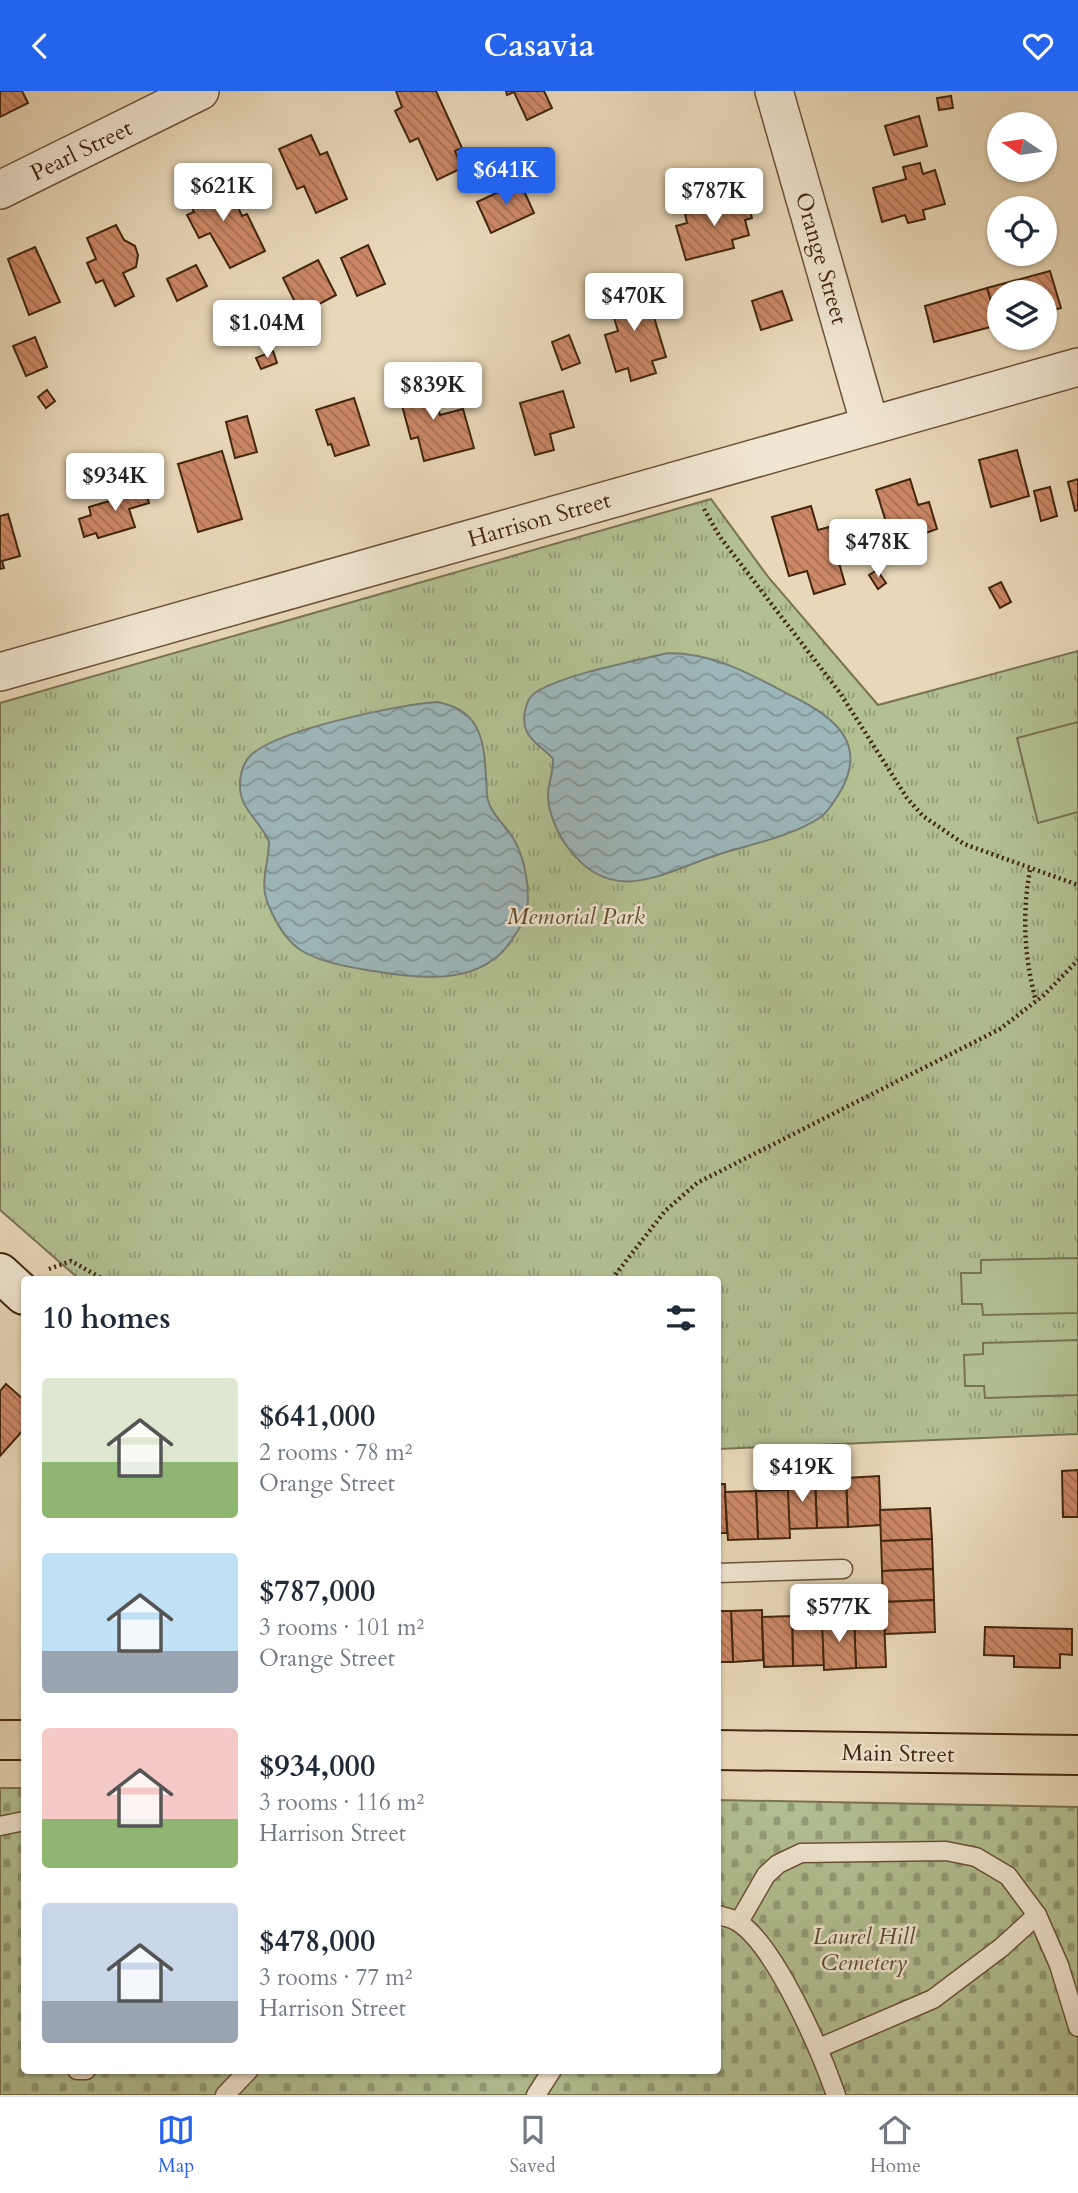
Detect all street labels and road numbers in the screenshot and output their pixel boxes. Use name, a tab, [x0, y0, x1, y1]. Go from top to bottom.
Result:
street label: Pearl Street	[25, 112, 137, 188]
street label: Orange Street	[788, 188, 855, 328]
street label: Harrison Street	[464, 484, 614, 555]
street label: Main Street	[841, 1737, 955, 1770]

